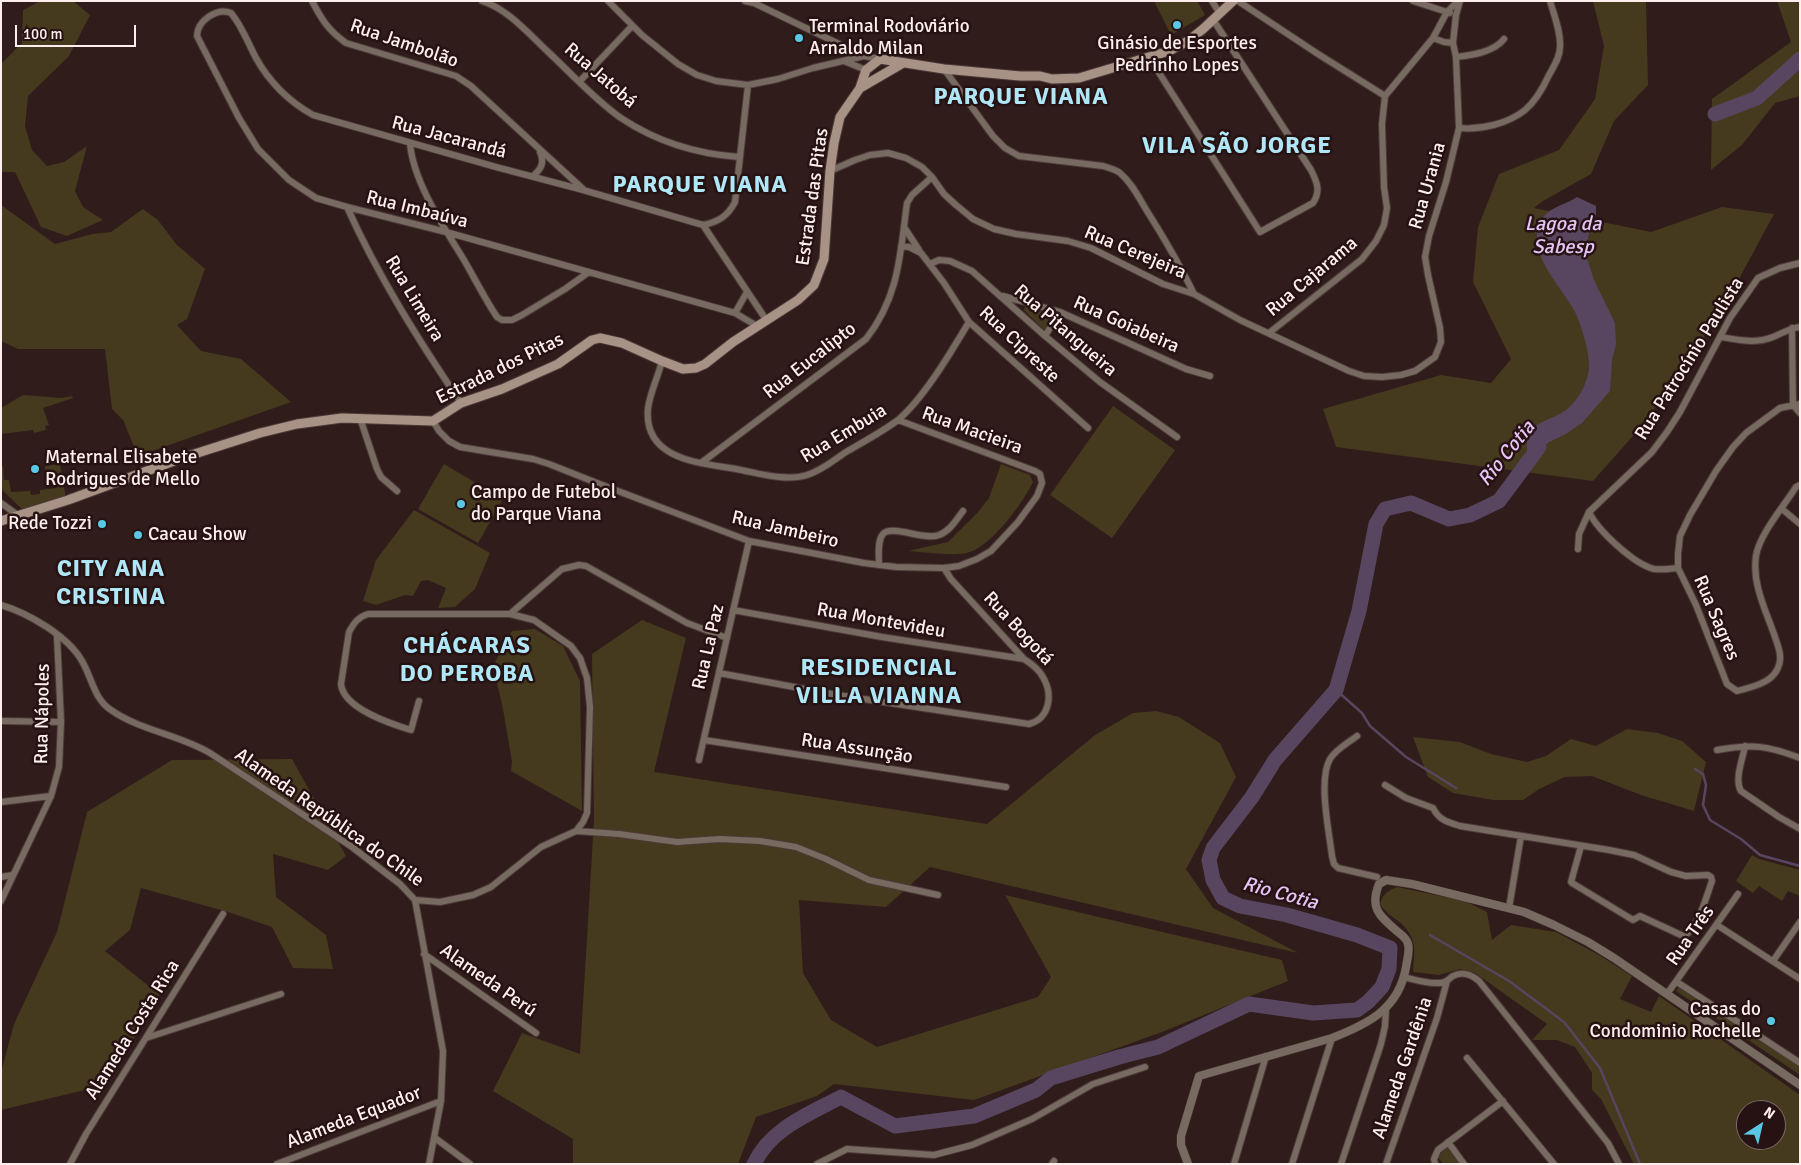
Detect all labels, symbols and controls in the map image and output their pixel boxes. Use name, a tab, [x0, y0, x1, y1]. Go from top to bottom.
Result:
scale bar	[18, 15, 139, 47]
street label: Rua Jambolão	[347, 15, 461, 73]
place label: Terminal Rodoviário Arnaldo Milan	[809, 16, 970, 60]
marker: Ginásio de Esportes Pedrinho Lopes	[1171, 19, 1183, 31]
text: 100 m	[23, 25, 63, 43]
marker: Terminal Rodoviário Arnaldo Milan	[793, 32, 805, 44]
place label: Ginásio de Esportes Pedrinho Lopes	[1097, 33, 1257, 77]
street label: Rua Jatobá	[559, 38, 641, 114]
district label: PARQUE VIANA	[932, 84, 1110, 112]
street label: Rua Jacarandá	[389, 112, 509, 164]
street label: Estrada das Pitas	[792, 127, 834, 267]
district label: VILA SÃO JORGE	[1140, 133, 1334, 161]
street label: Rua Urania	[1405, 140, 1451, 232]
district label: PARQUE VIANA	[611, 172, 789, 200]
street label: Rua Imbaúva	[364, 186, 470, 234]
water label: Lagoa da Sabesp	[1525, 213, 1601, 260]
street label: Rua Cerejeira	[1081, 221, 1189, 285]
street label: Rua Cajarama	[1262, 232, 1362, 322]
street label: Rua Limeira	[379, 252, 449, 346]
street label: Rua Patrocínio Paulista	[1631, 273, 1749, 445]
street label: Rua Pitangueira	[1009, 280, 1121, 382]
street label: Rua Goiabeira	[1070, 292, 1182, 358]
street label: Rua Cipreste	[974, 302, 1064, 388]
street label: Rua Eucalipto	[759, 318, 861, 404]
street label: Estrada dos Pitas	[433, 328, 567, 410]
street label: Rua Embuia	[797, 399, 891, 469]
street label: Rua Macieira	[919, 402, 1025, 460]
water label: Rio Cotia	[1473, 416, 1541, 492]
place label: Maternal Elisabete Rodrigues de Mello	[45, 447, 200, 491]
marker: Maternal Elisabete Rodrigues de Mello	[29, 463, 41, 475]
place label: Campo de Futebol do Parque Viana	[471, 482, 616, 526]
marker: Campo de Futebol do Parque Viana	[455, 498, 467, 510]
street label: Rua Jambeiro	[729, 507, 841, 553]
place label: Rede Tozzi	[8, 513, 92, 535]
marker: Rede Tozzi	[96, 518, 108, 530]
place label: Cacau Show	[148, 524, 246, 546]
marker: Cacau Show	[132, 529, 144, 541]
district label: CITY ANA CRISTINA	[55, 556, 167, 612]
street label: Rua Sagres	[1688, 572, 1744, 664]
street label: Rua Bogotá	[978, 587, 1058, 671]
street label: Rua Montevideu	[815, 598, 947, 644]
street label: Rua La Paz	[688, 602, 730, 692]
district label: CHÁCARAS DO PEROBA	[399, 633, 535, 689]
district label: RESIDENCIAL VILLA VIANNA	[795, 655, 963, 711]
street label: Rua Nápoles	[31, 663, 55, 765]
street label: Rua Assunção	[800, 729, 914, 769]
street label: Alameda República do Chile	[230, 744, 428, 892]
water label: Rio Cotia	[1240, 872, 1320, 916]
street label: Rua Três	[1662, 902, 1720, 970]
street label: Alameda Perú	[435, 939, 541, 1023]
street label: Alameda Costa Rica	[81, 956, 185, 1104]
street label: Alameda Gardênia	[1368, 994, 1438, 1142]
place label: Casas do Condominio Rochelle	[1589, 999, 1761, 1043]
marker: Casas do Condominio Rochelle	[1765, 1015, 1777, 1027]
street label: Alameda Equador	[283, 1082, 425, 1154]
north arrow	[1736, 1100, 1786, 1150]
text: N	[1760, 1103, 1778, 1123]

